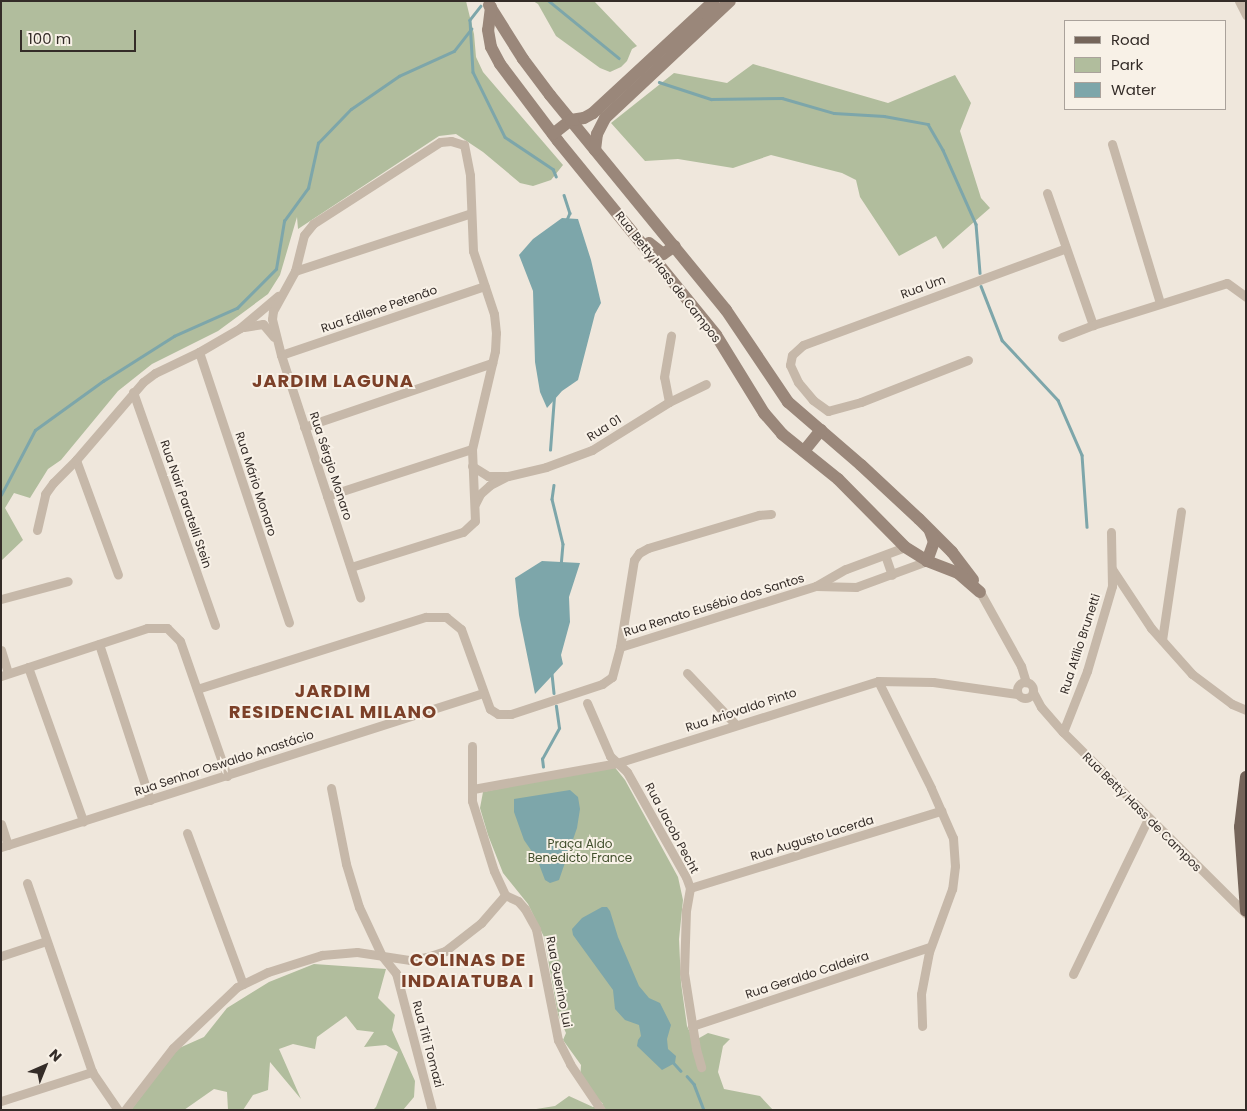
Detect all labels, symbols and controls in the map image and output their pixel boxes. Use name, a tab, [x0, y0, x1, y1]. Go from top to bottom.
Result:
scale bar	[22, 20, 139, 52]
legend	[1064, 20, 1227, 110]
text: 100 m	[28, 28, 71, 49]
text: Road	[1111, 29, 1150, 50]
text: Park	[1111, 54, 1143, 75]
text: Water	[1111, 79, 1156, 100]
street label: Rua Betty Hass de Campos	[612, 209, 724, 345]
street label: Rua Um	[899, 272, 947, 302]
street label: Rua Edilene Petenão	[319, 282, 439, 336]
district label: JARDIM LAGUNA	[250, 370, 416, 392]
street label: Rua Sérgio Monaro	[307, 410, 355, 522]
street label: Rua 01	[584, 412, 624, 444]
street label: Rua Mário Monaro	[232, 430, 280, 538]
street label: Rua Nair Paratelli Stein	[157, 438, 215, 570]
street label: Rua Renato Eusébio dos Santos	[622, 571, 806, 639]
street label: Rua Atílio Brunetti	[1057, 592, 1103, 696]
district label: JARDIM RESIDENCIAL MILANO	[227, 681, 439, 724]
street label: Rua Ariovaldo Pinto	[684, 685, 798, 735]
street label: Rua Senhor Oswaldo Anastácio	[133, 727, 315, 799]
street label: Rua Betty Hass de Campos	[1079, 749, 1205, 875]
street label: Rua Jacob Pecht	[642, 780, 702, 876]
street label: Rua Augusto Lacerda	[749, 812, 875, 864]
park label: Praça Aldo Benedicto France	[528, 837, 632, 865]
street label: Rua Guerino Lui	[543, 935, 575, 1029]
street label: Rua Geraldo Caldeira	[743, 948, 871, 1002]
district label: COLINAS DE INDAIATUBA I	[400, 950, 536, 992]
street label: Rua Titi Tomazi	[409, 999, 447, 1089]
north arrow	[20, 1041, 70, 1091]
text: N	[45, 1044, 66, 1066]

